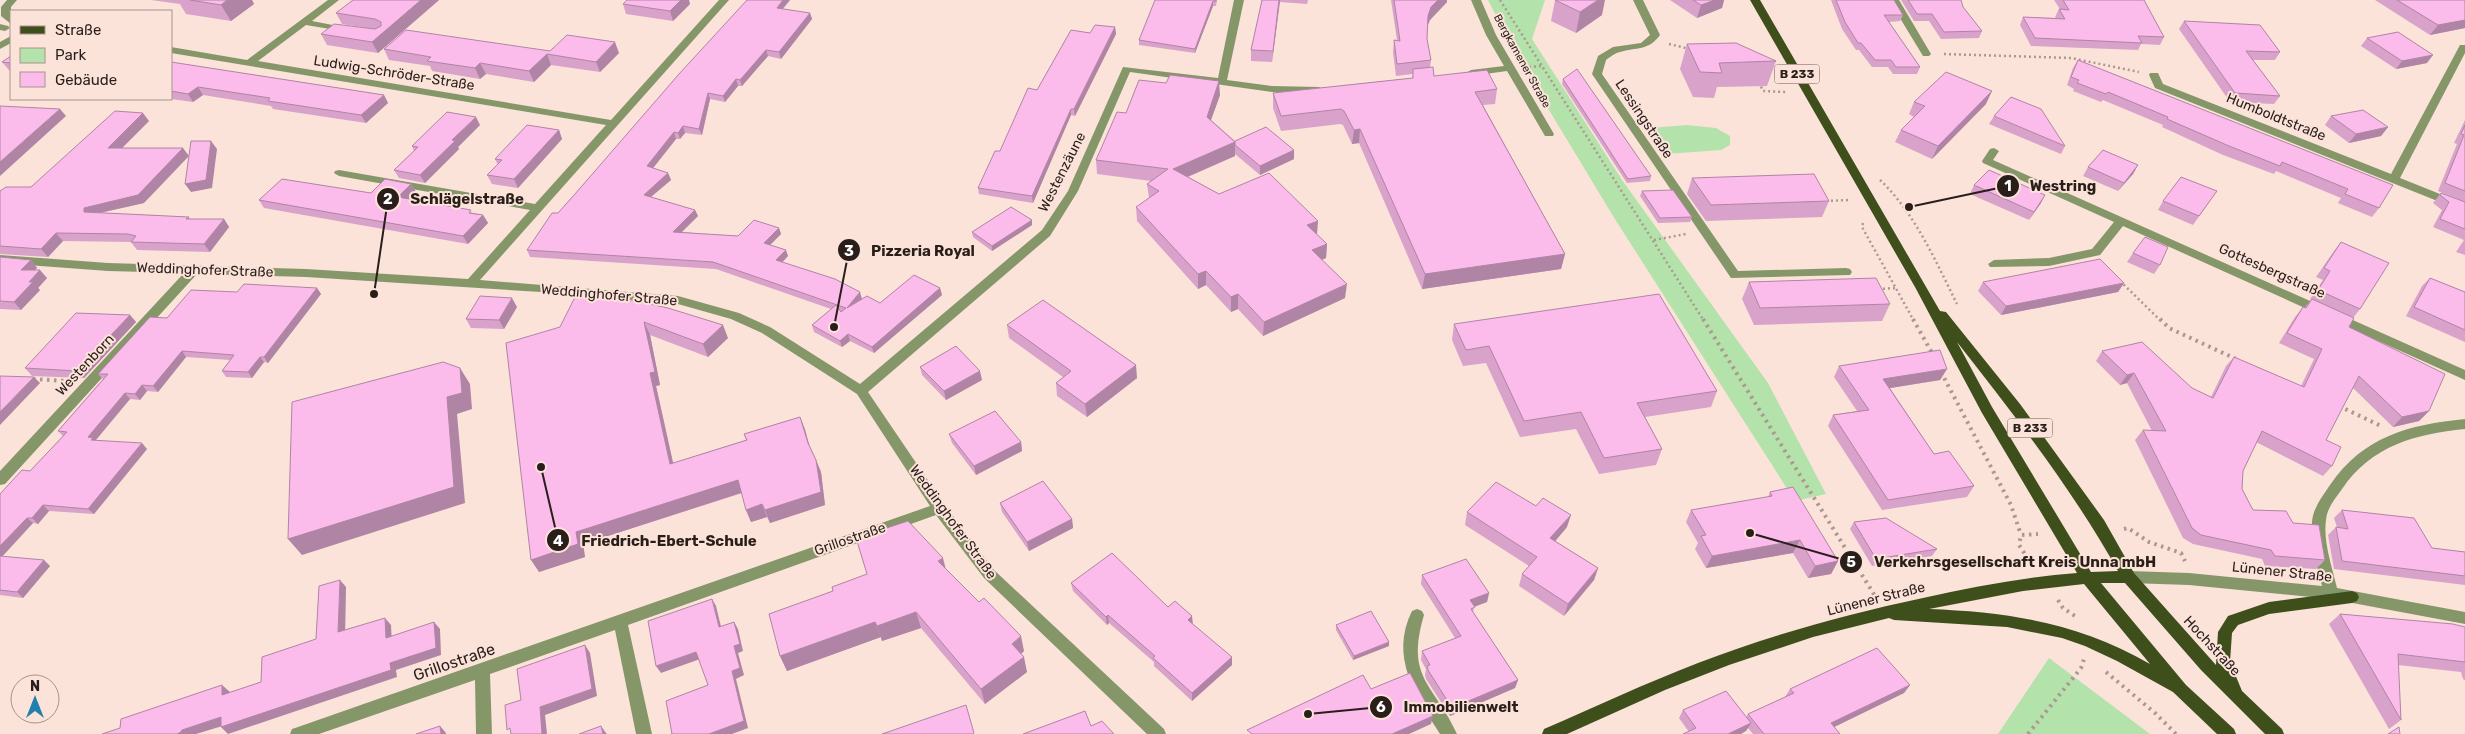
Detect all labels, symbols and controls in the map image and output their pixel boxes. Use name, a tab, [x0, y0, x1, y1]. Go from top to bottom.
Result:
legend	[10, 10, 172, 100]
street label: Bergkamener Straße	[1491, 12, 1553, 110]
text: Straße	[55, 21, 101, 39]
text: Park	[55, 46, 86, 64]
street label: Ludwig-Schröder-Straße	[312, 52, 476, 94]
road number: B 233	[1774, 64, 1820, 84]
text: Gebäude	[55, 71, 117, 89]
street label: Lessingstraße	[1611, 76, 1677, 162]
street label: Humboldtstraße	[2224, 89, 2328, 145]
street label: Westenzäune	[1035, 129, 1089, 215]
callout: Westring	[1995, 171, 2107, 201]
text: 1	[2004, 177, 2012, 195]
text: Westring	[2030, 177, 2096, 195]
callout: Schlägelstraße	[375, 184, 534, 214]
text: 2	[383, 190, 393, 208]
text: Schlägelstraße	[410, 190, 524, 208]
callout: Pizzeria Royal	[836, 235, 985, 265]
street label: Gottesbergstraße	[2216, 240, 2328, 302]
text: 3	[844, 242, 854, 260]
text: Pizzeria Royal	[871, 242, 975, 260]
street label: Weddinghofer Straße	[136, 259, 274, 281]
street label: Weddinghofer Straße	[540, 281, 678, 309]
street label: Westenborn	[52, 331, 118, 399]
road number: B 233	[2008, 418, 2052, 438]
street label: Weddinghofer Straße	[906, 462, 1000, 582]
street label: Grillostraße	[812, 519, 888, 559]
callout: Friedrich-Ebert-Schule	[546, 525, 766, 555]
text: 4	[553, 532, 563, 550]
text: Friedrich-Ebert-Schule	[581, 532, 757, 550]
callout: Verkehrsgesellschaft Kreis Unna mbH	[1838, 547, 2166, 577]
text: 5	[1846, 553, 1856, 571]
text: Verkehrsgesellschaft Kreis Unna mbH	[1874, 553, 2156, 571]
street label: Lünener Straße	[2231, 558, 2333, 586]
street label: Lünener Straße	[1825, 579, 1927, 619]
street label: Hochstraße	[2180, 612, 2244, 680]
street label: Grillostraße	[411, 639, 497, 685]
north arrow	[10, 674, 60, 724]
text: N	[30, 678, 40, 695]
callout: Immobilienwelt	[1369, 692, 1529, 722]
text: 6	[1376, 698, 1386, 716]
text: Immobilienwelt	[1404, 698, 1518, 716]

